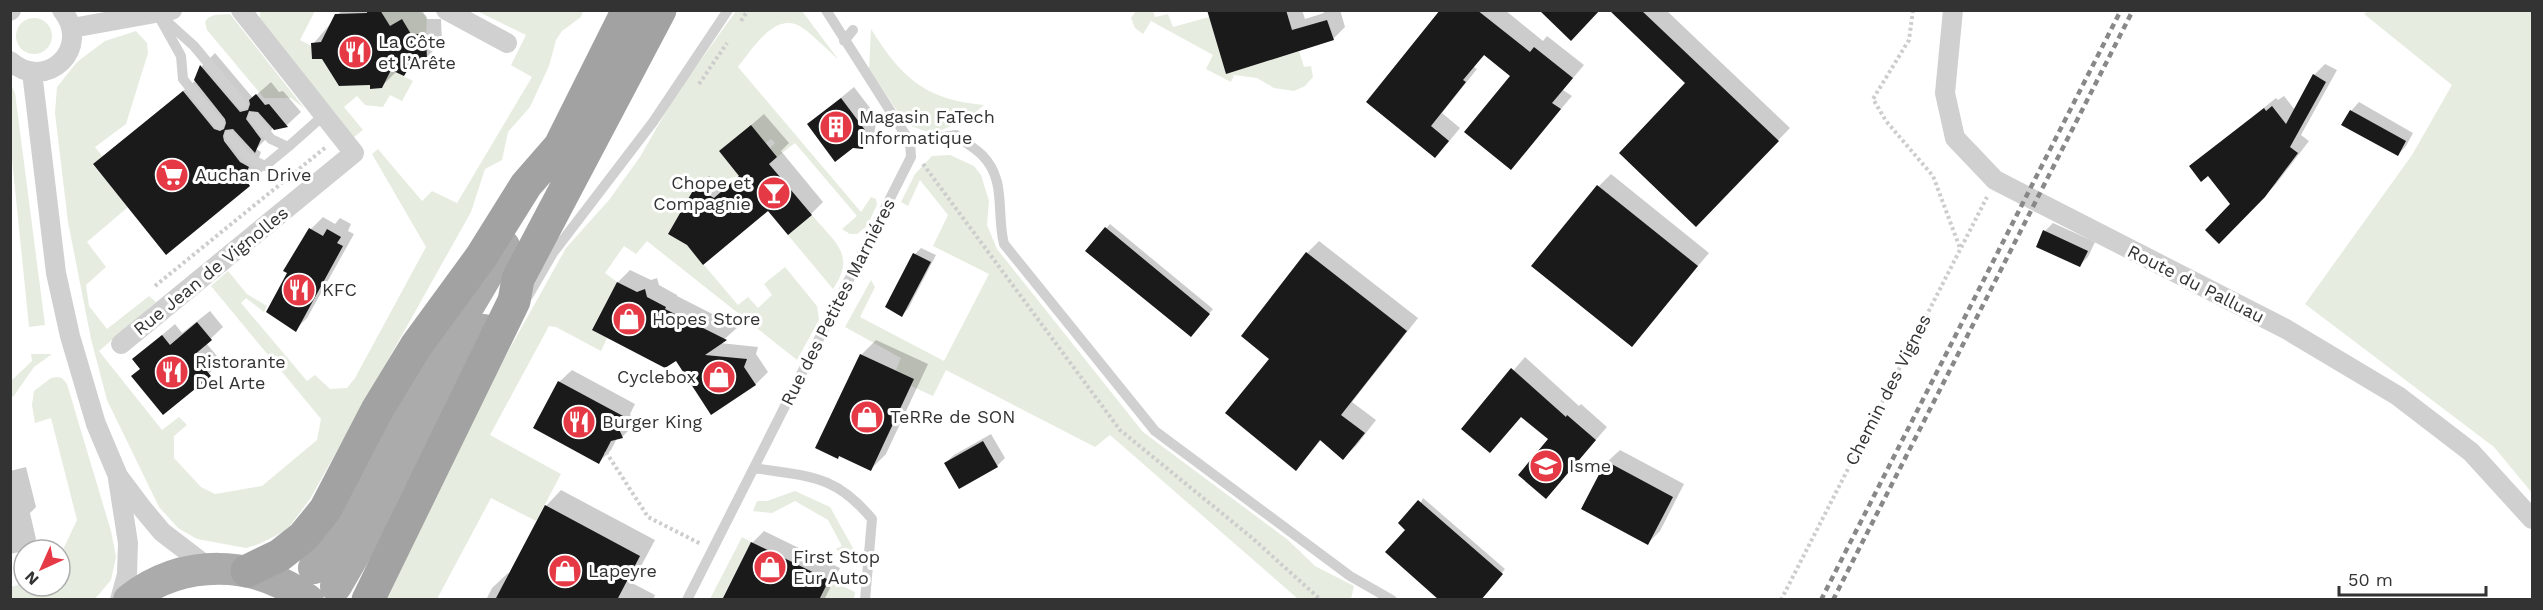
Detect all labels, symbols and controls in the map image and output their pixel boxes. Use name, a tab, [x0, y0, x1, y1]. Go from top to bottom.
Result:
place label: La Côte et l’Arête	[378, 31, 456, 73]
restaurant icon: La Côte et l’Arête	[337, 34, 373, 70]
place label: Magasin FaTech Informatique	[859, 106, 995, 148]
building icon: Magasin FaTech Informatique	[818, 109, 854, 145]
supermarket icon: Auchan Drive	[154, 157, 190, 193]
place label: Auchan Drive	[195, 164, 311, 185]
place label: Chope et Compagnie	[653, 172, 751, 214]
bar icon: Chope et Compagnie	[756, 175, 792, 211]
street label: Rue des Petites Marniéres	[776, 195, 899, 409]
street label: Rue Jean de Vignolles	[129, 202, 292, 339]
street label: Route du Palluau	[2124, 240, 2268, 327]
restaurant icon: KFC	[281, 272, 317, 308]
place label: KFC	[322, 279, 357, 300]
shop icon: Hopes Store	[611, 301, 647, 337]
place label: Hopes Store	[652, 308, 761, 329]
street label: Chemin des Vignes	[1840, 311, 1935, 469]
place label: Ristorante Del Arte	[195, 351, 286, 393]
restaurant icon: Ristorante Del Arte	[154, 354, 190, 390]
shop icon: Cyclebox	[701, 359, 737, 395]
place label: Cyclebox	[617, 366, 696, 387]
shop icon: TeRRe de SON	[849, 399, 885, 435]
restaurant icon: Burger King	[561, 404, 597, 440]
place label: TeRRe de SON	[890, 406, 1015, 427]
place label: Burger King	[602, 411, 703, 432]
school or university icon: Isme	[1528, 448, 1564, 484]
place label: Isme	[1569, 455, 1611, 476]
north arrow	[12, 538, 72, 598]
place label: First Stop Eur Auto	[793, 546, 880, 588]
shop icon: First Stop Eur Auto	[752, 549, 788, 585]
shop icon: Lapeyre	[547, 553, 583, 589]
scale bar	[2339, 559, 2486, 597]
place label: Lapeyre	[588, 560, 657, 581]
text: N	[21, 567, 43, 589]
text: 50 m	[2348, 569, 2393, 590]

